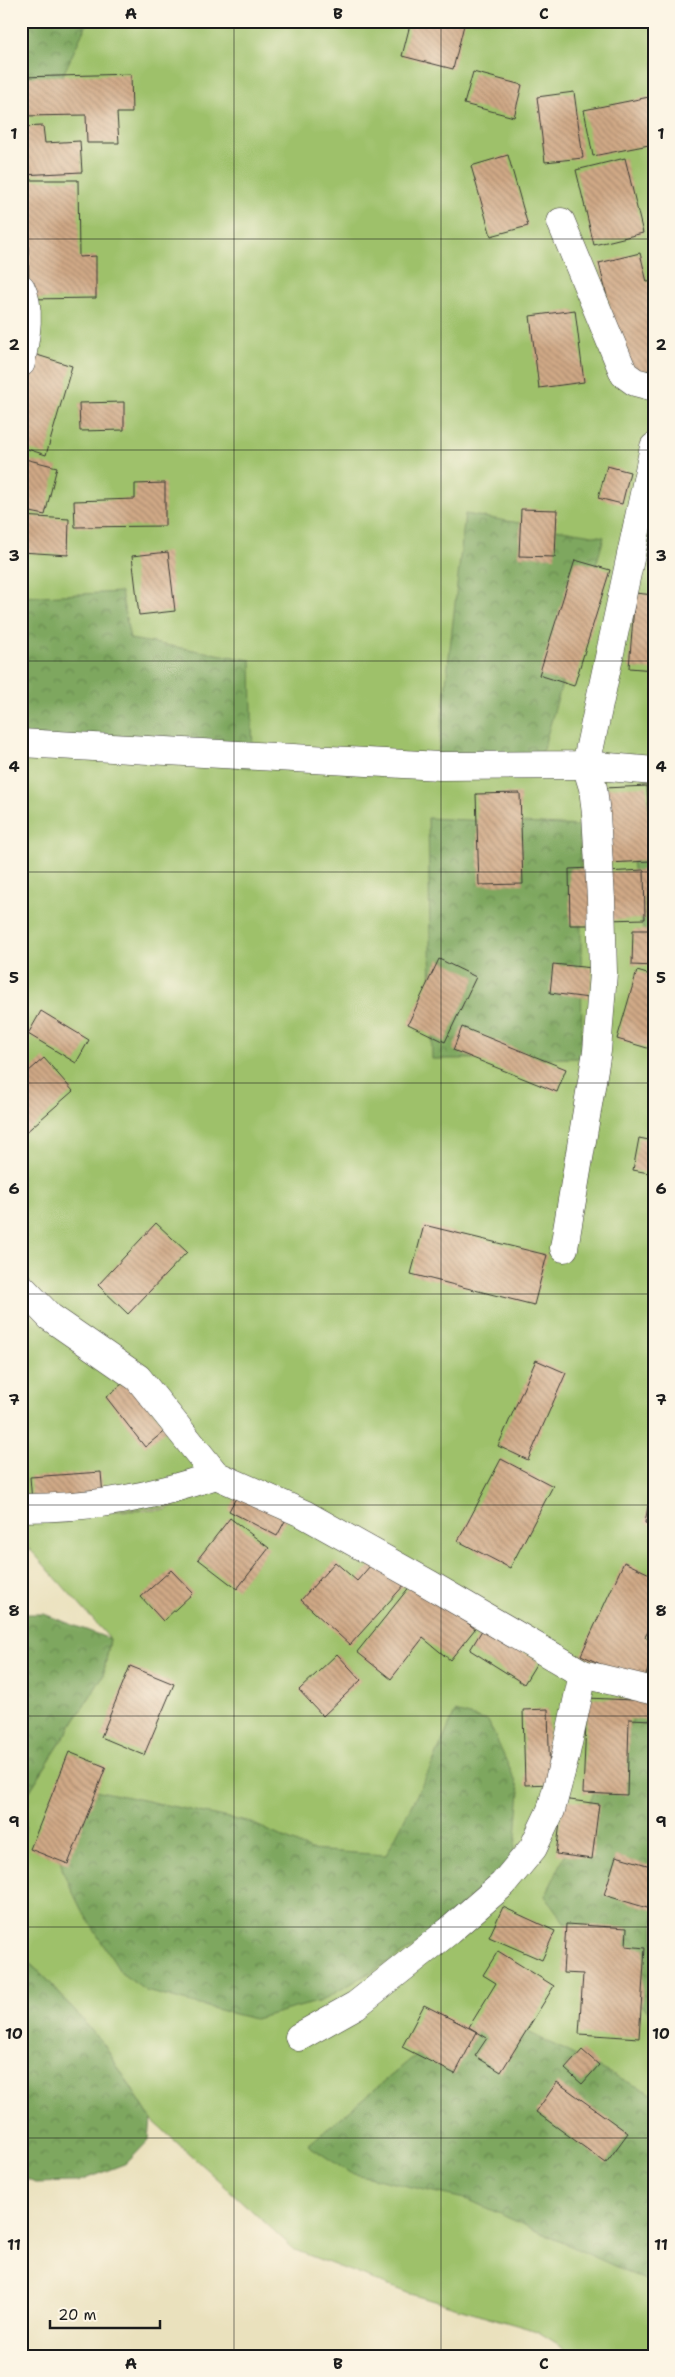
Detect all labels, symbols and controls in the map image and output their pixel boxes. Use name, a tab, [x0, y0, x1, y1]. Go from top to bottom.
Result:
text: A	[125, 3, 137, 24]
text: B	[333, 3, 343, 24]
text: C	[539, 3, 549, 24]
text: 1	[10, 123, 18, 144]
text: 1	[657, 123, 665, 144]
text: 2	[8, 334, 20, 355]
text: 2	[655, 334, 667, 355]
text: 3	[8, 545, 20, 566]
text: 3	[655, 545, 667, 566]
text: 4	[8, 756, 20, 777]
text: 4	[655, 756, 667, 777]
text: 5	[9, 967, 19, 988]
text: 5	[656, 967, 666, 988]
text: 6	[8, 1178, 20, 1199]
text: 6	[655, 1178, 667, 1199]
text: 7	[8, 1389, 20, 1410]
text: 7	[655, 1389, 667, 1410]
text: 8	[8, 1600, 20, 1621]
text: 8	[655, 1600, 667, 1621]
text: 9	[8, 1811, 20, 1832]
text: 9	[655, 1811, 667, 1832]
text: 10	[5, 2023, 23, 2044]
text: 10	[652, 2023, 670, 2044]
text: 11	[7, 2234, 21, 2255]
text: 11	[654, 2234, 668, 2255]
scale bar	[50, 2297, 160, 2329]
text: 20 m	[58, 2305, 97, 2325]
text: A	[125, 2353, 137, 2374]
text: B	[333, 2353, 343, 2374]
text: C	[539, 2353, 549, 2374]

